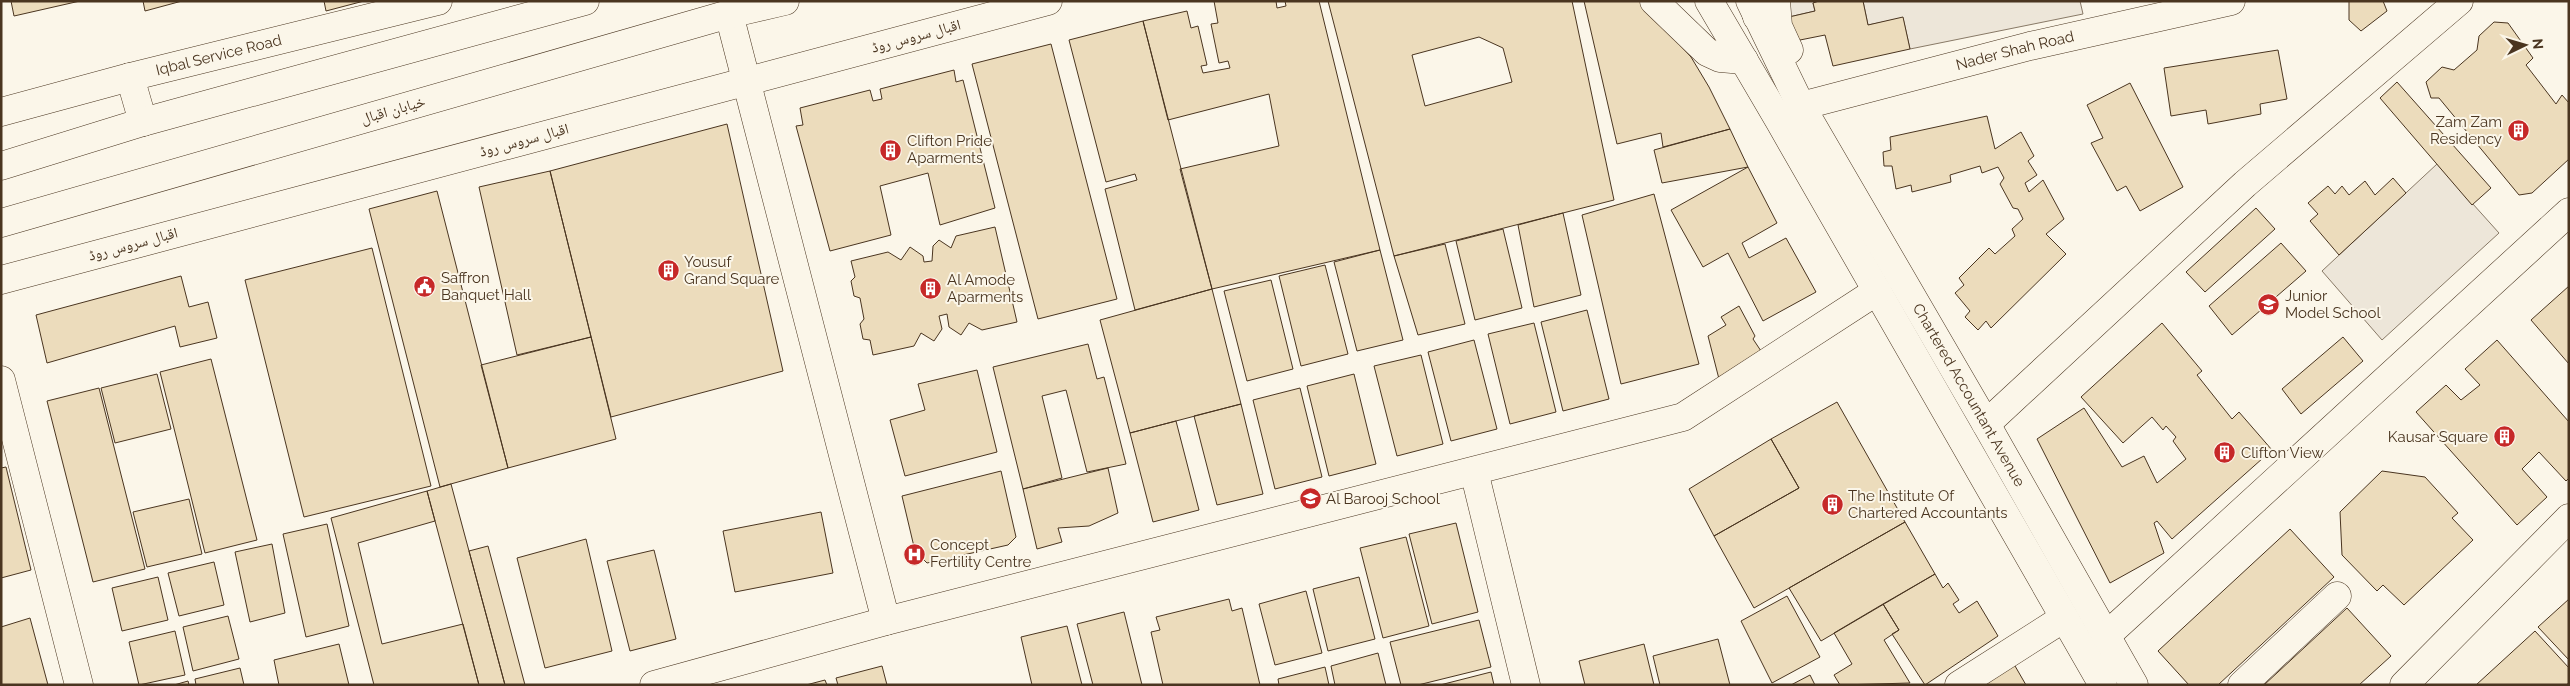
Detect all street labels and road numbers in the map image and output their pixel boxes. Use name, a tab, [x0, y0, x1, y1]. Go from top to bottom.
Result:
street label: اقبال سروس روڈ	[869, 15, 963, 58]
street label: Nader Shah Road	[1954, 27, 2076, 74]
street label: Iqbal Service Road	[154, 31, 284, 79]
street label: خیابان اقبال	[359, 92, 428, 129]
street label: اقبال سروس روڈ	[477, 119, 571, 162]
street label: اقبال سروس روڈ	[86, 223, 180, 266]
street label: Chartered Accountant Avenue	[1909, 300, 2029, 490]

